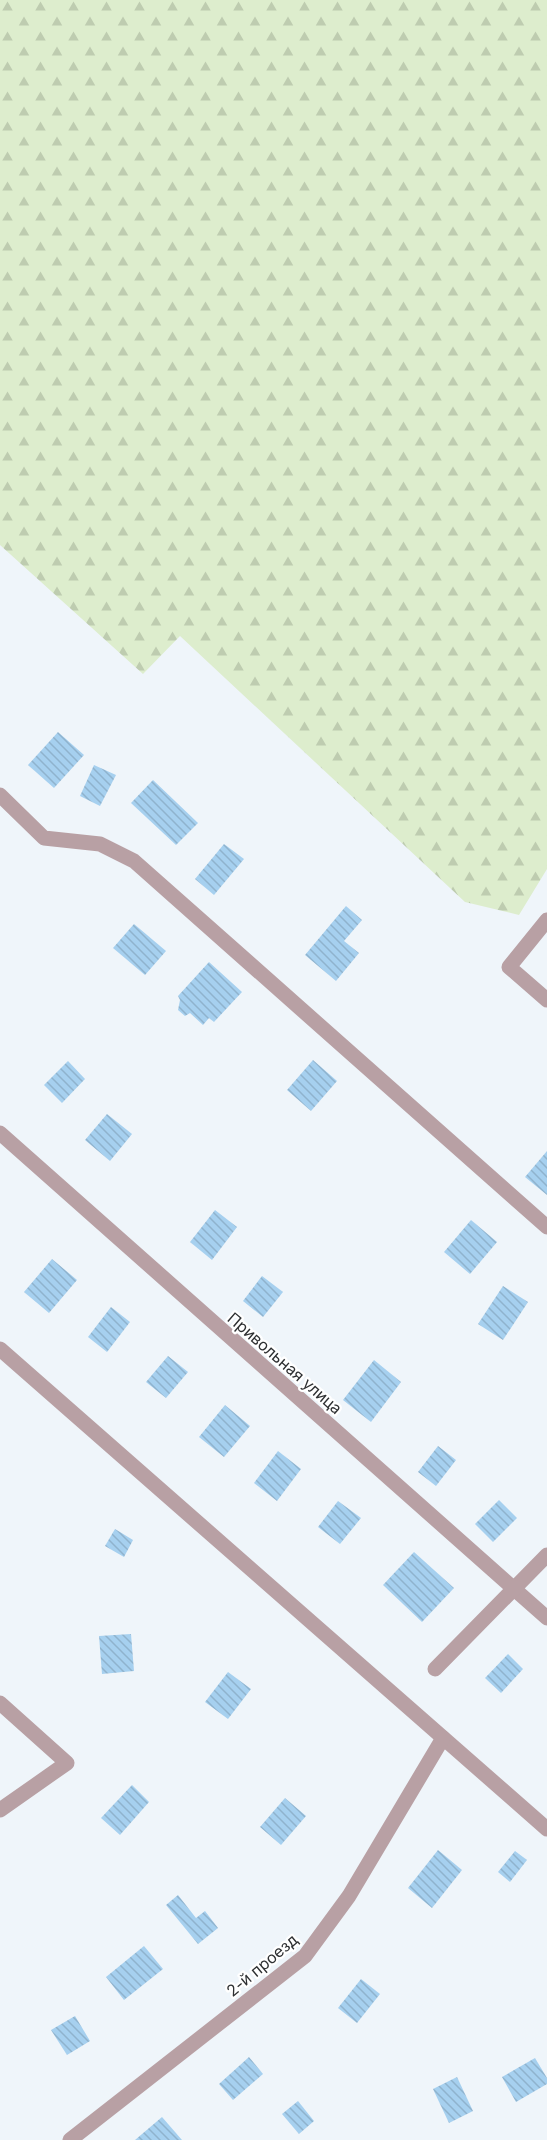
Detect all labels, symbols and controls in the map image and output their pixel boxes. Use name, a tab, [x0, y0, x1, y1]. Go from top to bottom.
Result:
street label: Привольная улица	[224, 1308, 346, 1418]
street label: 2-й проезд	[222, 1929, 302, 2001]

